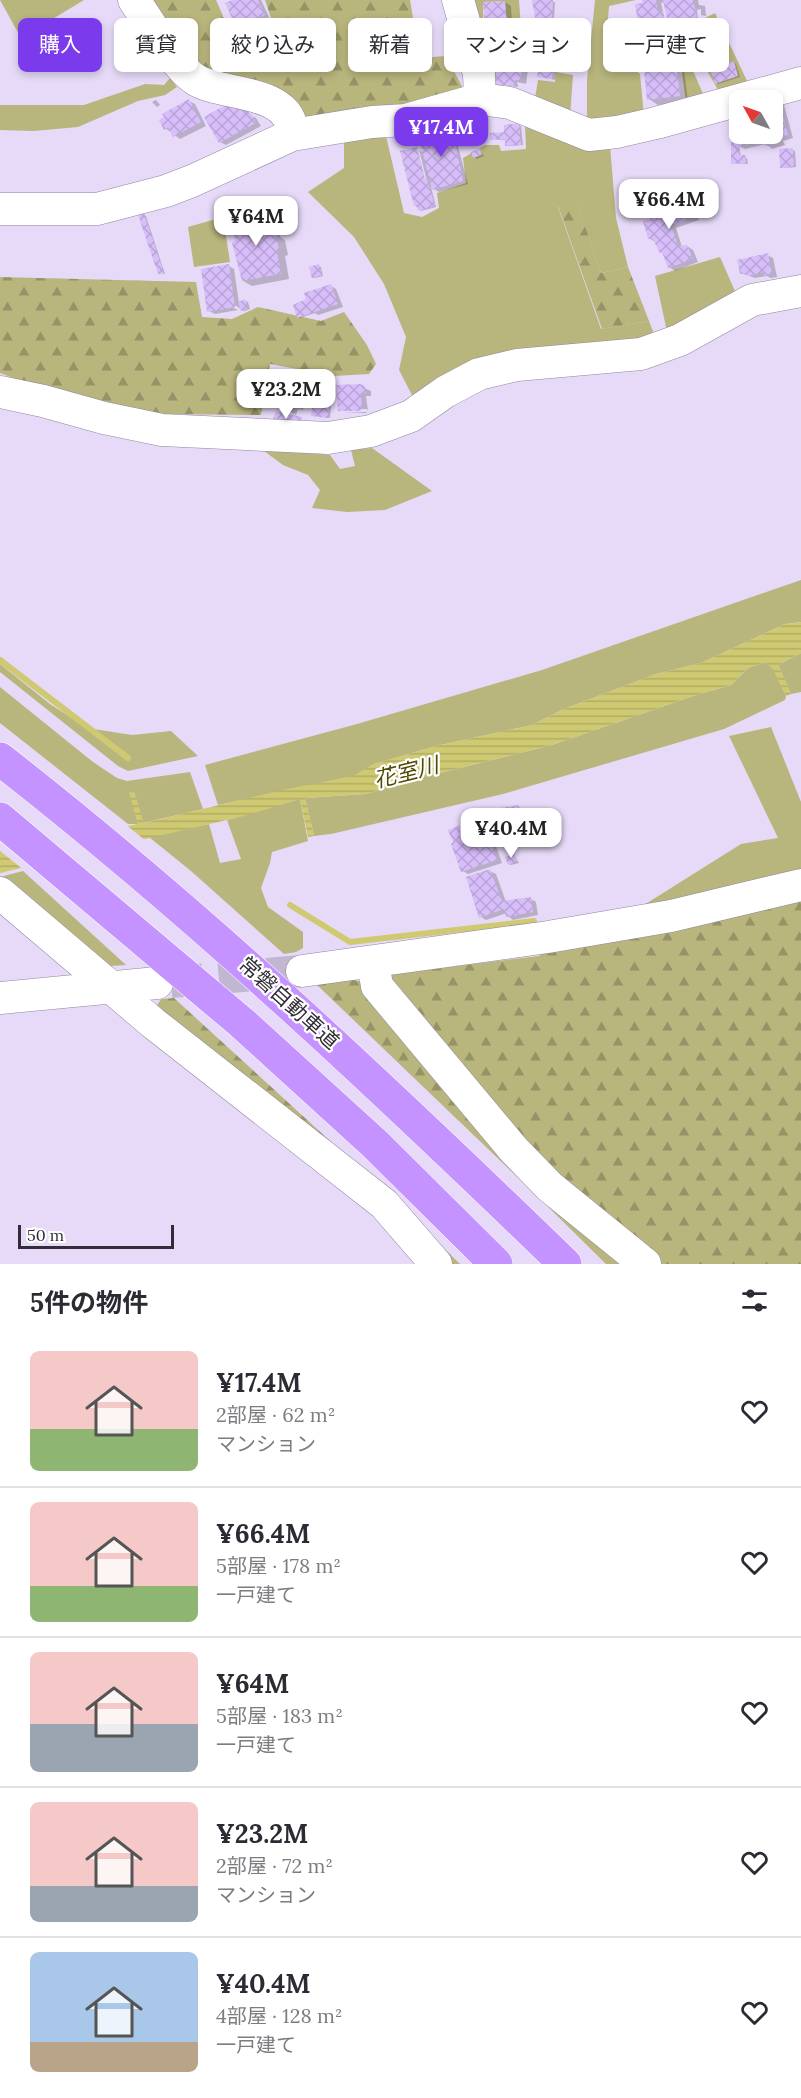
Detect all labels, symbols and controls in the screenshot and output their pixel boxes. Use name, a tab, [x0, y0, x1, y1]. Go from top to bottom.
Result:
chip: 購入	[18, 18, 102, 72]
chip: 賃貸	[114, 18, 198, 72]
chip: 絞り込み	[210, 18, 336, 72]
chip: 新着	[348, 18, 432, 72]
chip: マンション	[444, 18, 591, 72]
chip: 一戸建て	[603, 18, 729, 72]
north arrow	[729, 90, 783, 144]
map controls	[729, 90, 783, 144]
pin: ¥17.4M	[392, 107, 490, 158]
text: ¥17.4M	[408, 114, 474, 139]
pin: ¥66.4M	[620, 179, 718, 230]
text: ¥66.4M	[633, 186, 705, 211]
pin: ¥64M	[220, 196, 292, 247]
text: ¥64M	[228, 203, 284, 228]
pin: ¥23.2M	[237, 369, 335, 420]
text: ¥23.2M	[250, 376, 322, 401]
water label: 花室川	[371, 750, 443, 794]
pin: ¥40.4M	[462, 808, 560, 859]
text: ¥40.4M	[475, 815, 547, 840]
street label: 常磐自動車道	[233, 950, 345, 1055]
scale bar	[18, 1222, 174, 1250]
text: 50 m	[27, 1225, 64, 1245]
icon: filters	[738, 1284, 771, 1317]
text: 5件の物件	[30, 1286, 148, 1319]
text: ¥17.4M	[216, 1366, 301, 1399]
icon: home	[78, 1375, 150, 1447]
icon: heart	[738, 1395, 771, 1428]
text: 2部屋 · 62 m²	[216, 1402, 335, 1427]
text: マンション	[216, 1431, 316, 1456]
text: ¥66.4M	[216, 1517, 310, 1550]
icon: home	[78, 1526, 150, 1598]
icon: heart	[738, 1546, 771, 1579]
text: 5部屋 · 178 m²	[216, 1553, 341, 1578]
text: 一戸建て	[216, 1582, 296, 1607]
text: ¥64M	[216, 1667, 289, 1700]
icon: home	[78, 1676, 150, 1748]
icon: heart	[738, 1696, 771, 1729]
text: 5部屋 · 183 m²	[216, 1703, 343, 1728]
text: 一戸建て	[216, 1732, 296, 1757]
text: ¥23.2M	[216, 1817, 308, 1850]
icon: home	[78, 1826, 150, 1898]
icon: heart	[738, 1846, 771, 1879]
text: 2部屋 · 72 m²	[216, 1853, 333, 1878]
text: マンション	[216, 1882, 316, 1907]
text: ¥40.4M	[216, 1967, 311, 2000]
icon: home	[78, 1976, 150, 2048]
icon: heart	[738, 1996, 771, 2029]
text: 4部屋 · 128 m²	[216, 2003, 342, 2028]
text: 一戸建て	[216, 2032, 296, 2057]

